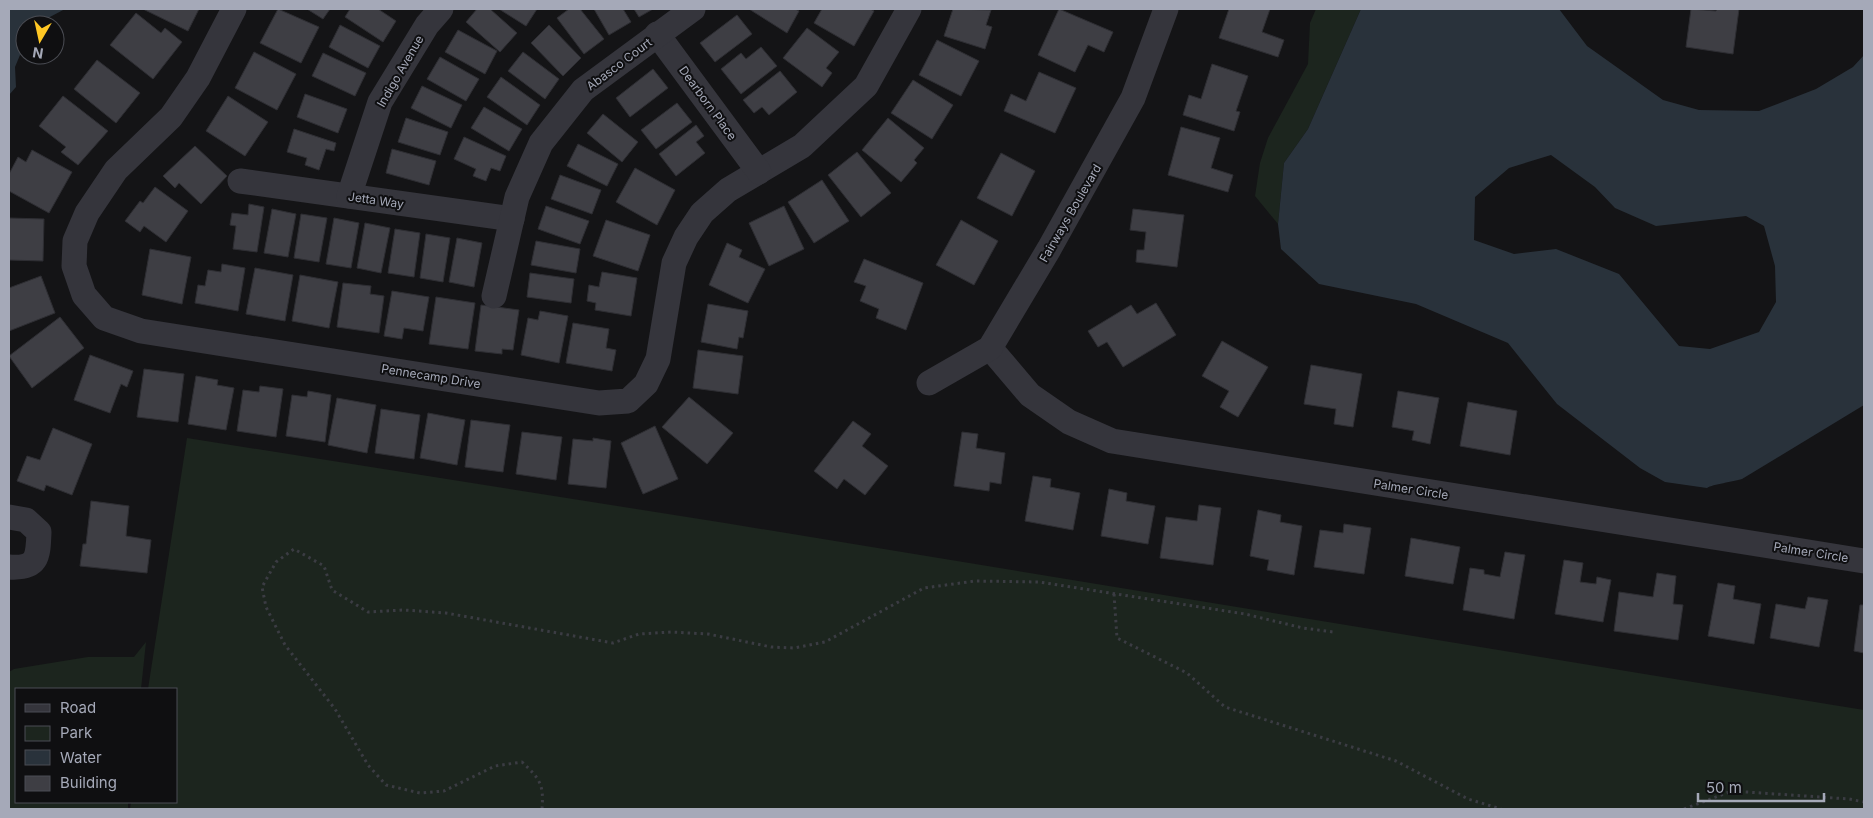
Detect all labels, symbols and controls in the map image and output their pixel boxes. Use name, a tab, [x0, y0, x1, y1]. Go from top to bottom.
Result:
north arrow	[15, 15, 65, 65]
street label: Indigo Avenue	[373, 32, 427, 110]
street label: Abasco Court	[583, 35, 655, 93]
text: N	[31, 44, 44, 63]
street label: Dearborn Place	[676, 63, 740, 143]
street label: Fairways Boulevard	[1036, 161, 1104, 265]
street label: Jetta Way	[347, 189, 405, 211]
street label: Pennecamp Drive	[380, 361, 482, 391]
street label: Palmer Circle	[1373, 476, 1449, 502]
street label: Palmer Circle	[1773, 539, 1849, 565]
legend	[15, 688, 178, 803]
text: Road	[60, 698, 96, 717]
text: Park	[60, 723, 93, 742]
text: Water	[60, 748, 102, 767]
scale bar	[1698, 770, 1824, 802]
text: Building	[60, 773, 117, 792]
text: 50 m	[1706, 778, 1742, 797]

